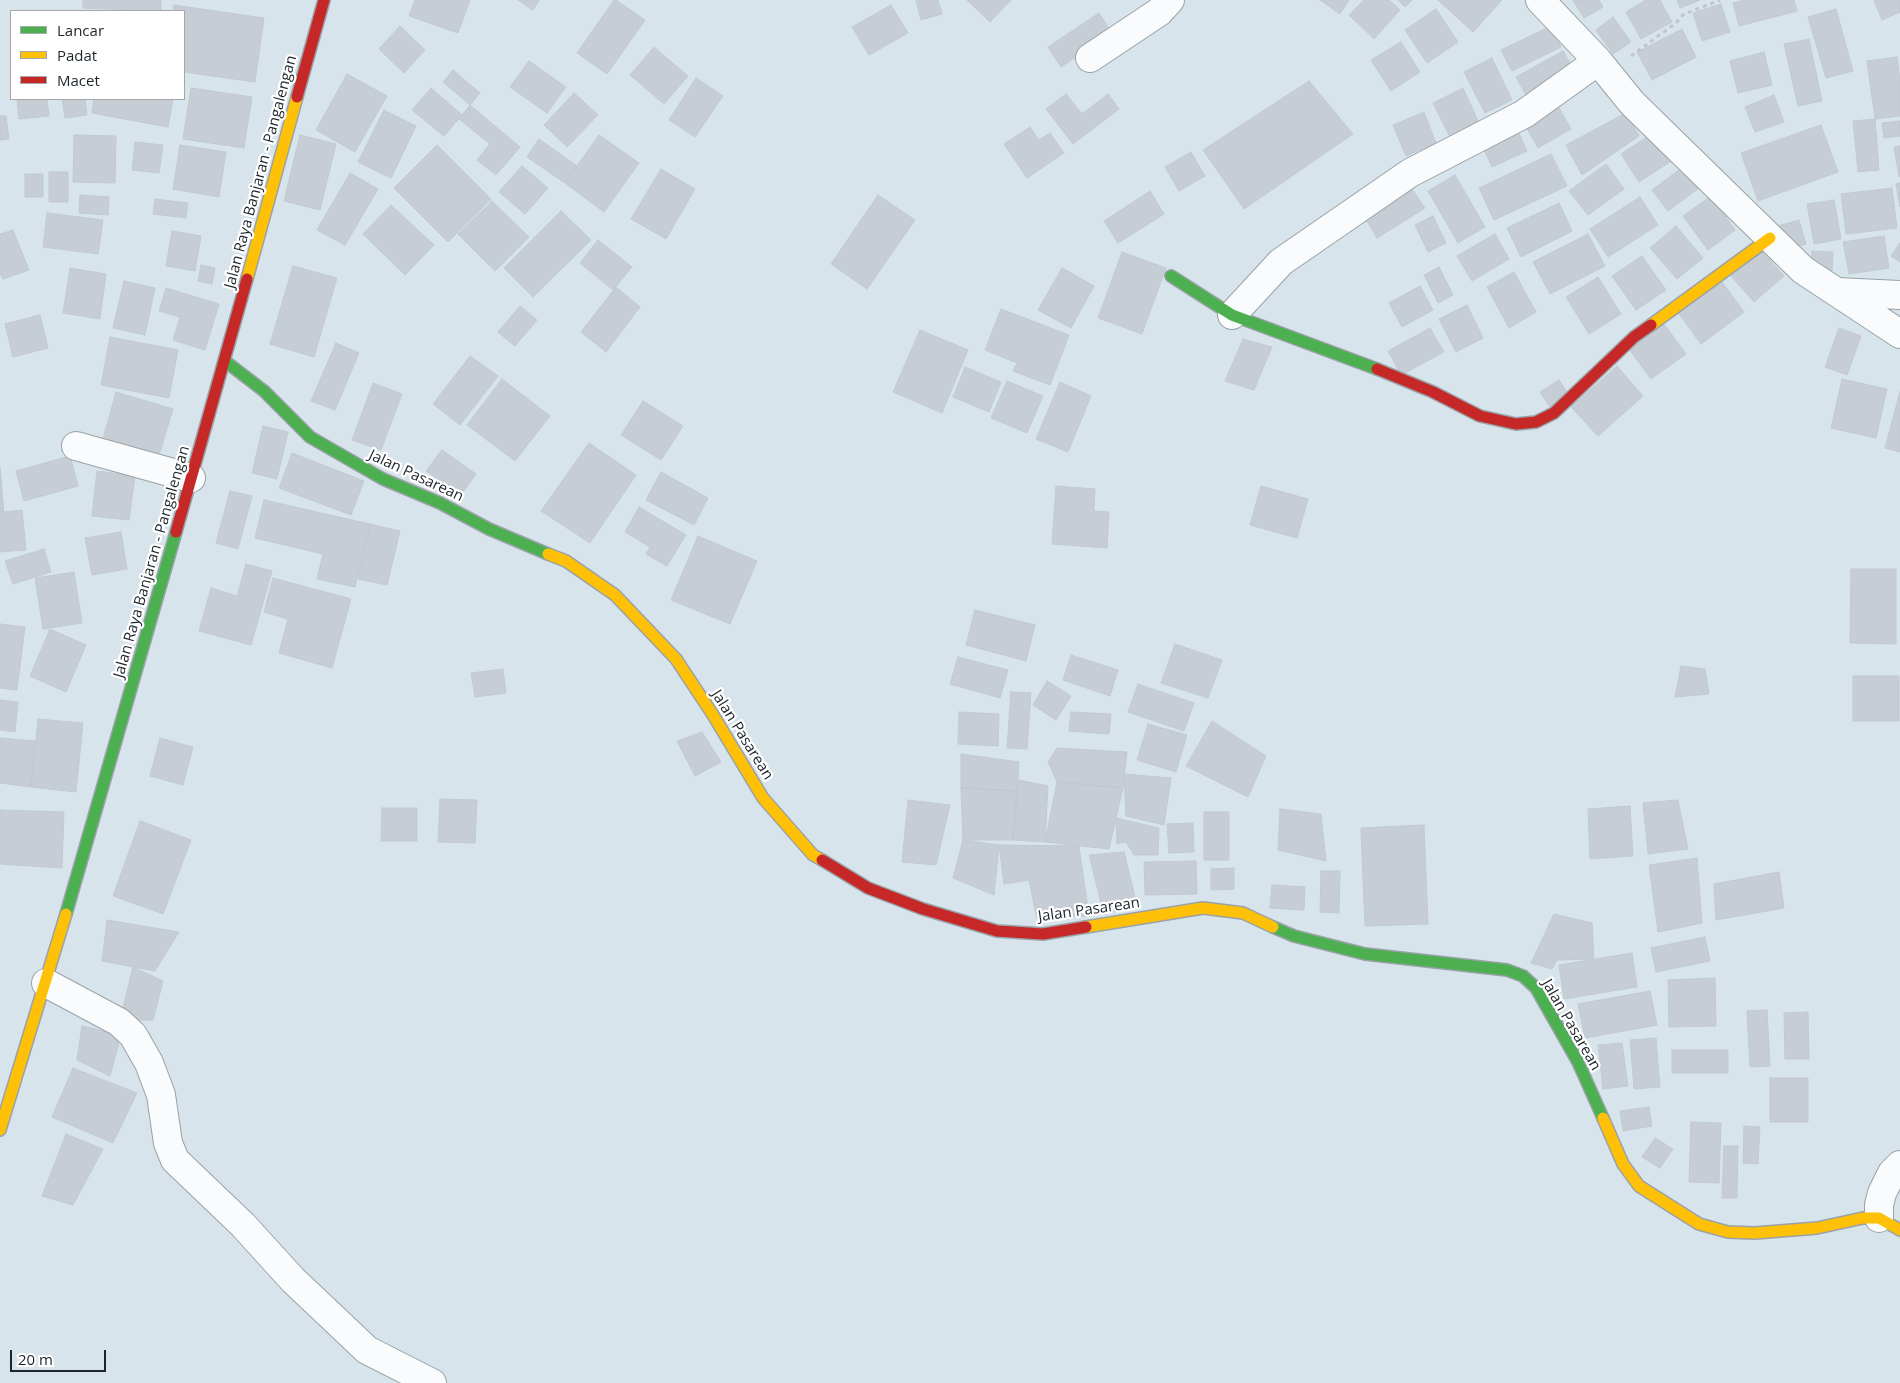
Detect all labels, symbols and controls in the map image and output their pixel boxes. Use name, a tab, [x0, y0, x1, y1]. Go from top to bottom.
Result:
legend	[10, 10, 185, 100]
text: Lancar	[57, 20, 104, 40]
text: Padat	[57, 45, 97, 65]
street label: Jalan Raya Banjaran - Pangalengan	[221, 53, 301, 291]
text: Macet	[57, 70, 100, 90]
street label: Jalan Raya Banjaran - Pangalengan	[110, 444, 194, 680]
street label: Jalan Pasarean	[366, 446, 466, 506]
street label: Jalan Pasarean	[707, 687, 777, 783]
street label: Jalan Pasarean	[1037, 894, 1141, 926]
street label: Jalan Pasarean	[1538, 976, 1604, 1074]
scale bar	[12, 1340, 109, 1372]
text: 20 m	[18, 1349, 53, 1369]

